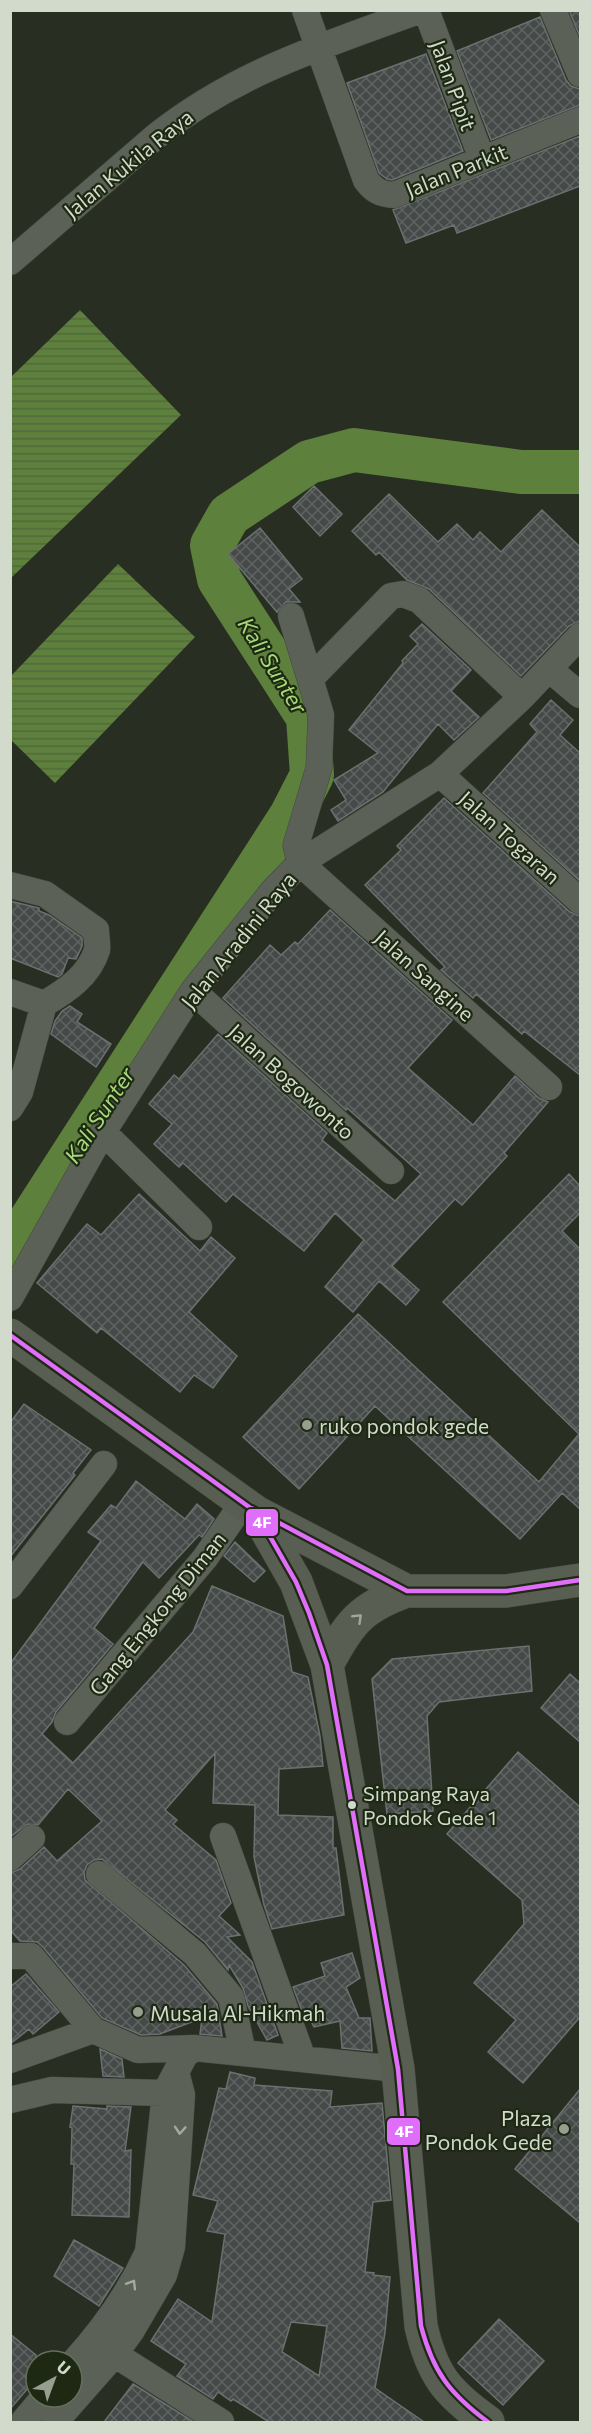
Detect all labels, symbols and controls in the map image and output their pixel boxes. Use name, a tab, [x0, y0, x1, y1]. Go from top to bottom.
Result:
street label: Jalan Pipit	[426, 36, 482, 134]
street label: Jalan Kukila Raya	[59, 103, 197, 223]
street label: Jalan Parkit	[402, 138, 510, 202]
water label: Kali Sunter	[233, 612, 314, 719]
street label: Jalan Togaran	[454, 785, 566, 889]
street label: Jalan Aradini Raya	[175, 867, 301, 1013]
street label: Jalan Sangine	[370, 924, 480, 1026]
street label: Jalan Bogowonto	[224, 1018, 360, 1144]
water label: Kali Sunter	[58, 1061, 141, 1168]
place label: ruko pondok gede	[319, 1413, 489, 1438]
marker: ruko pondok gede	[300, 1418, 314, 1432]
line badge: 4F	[245, 1508, 279, 1537]
text: 4F	[252, 1512, 272, 1531]
street label: Gang Engkong Diman	[83, 1526, 231, 1700]
one-way arrow	[352, 1614, 362, 1625]
place label: Simpang Raya Pondok Gede 1	[363, 1781, 496, 1829]
marker: Simpang Raya Pondok Gede 1	[346, 1799, 358, 1811]
place label: Musala Al-Hikmah	[150, 2000, 325, 2025]
marker: Musala Al-Hikmah	[131, 2005, 145, 2019]
place label: Plaza Pondok Gede	[425, 2105, 552, 2154]
line badge: 4F	[386, 2117, 421, 2146]
text: 4F	[394, 2121, 414, 2140]
marker: Plaza Pondok Gede	[557, 2122, 571, 2136]
one-way arrow	[173, 2126, 186, 2135]
one-way arrow	[125, 2280, 137, 2290]
north arrow	[24, 2349, 84, 2409]
text: U	[54, 2356, 75, 2378]

